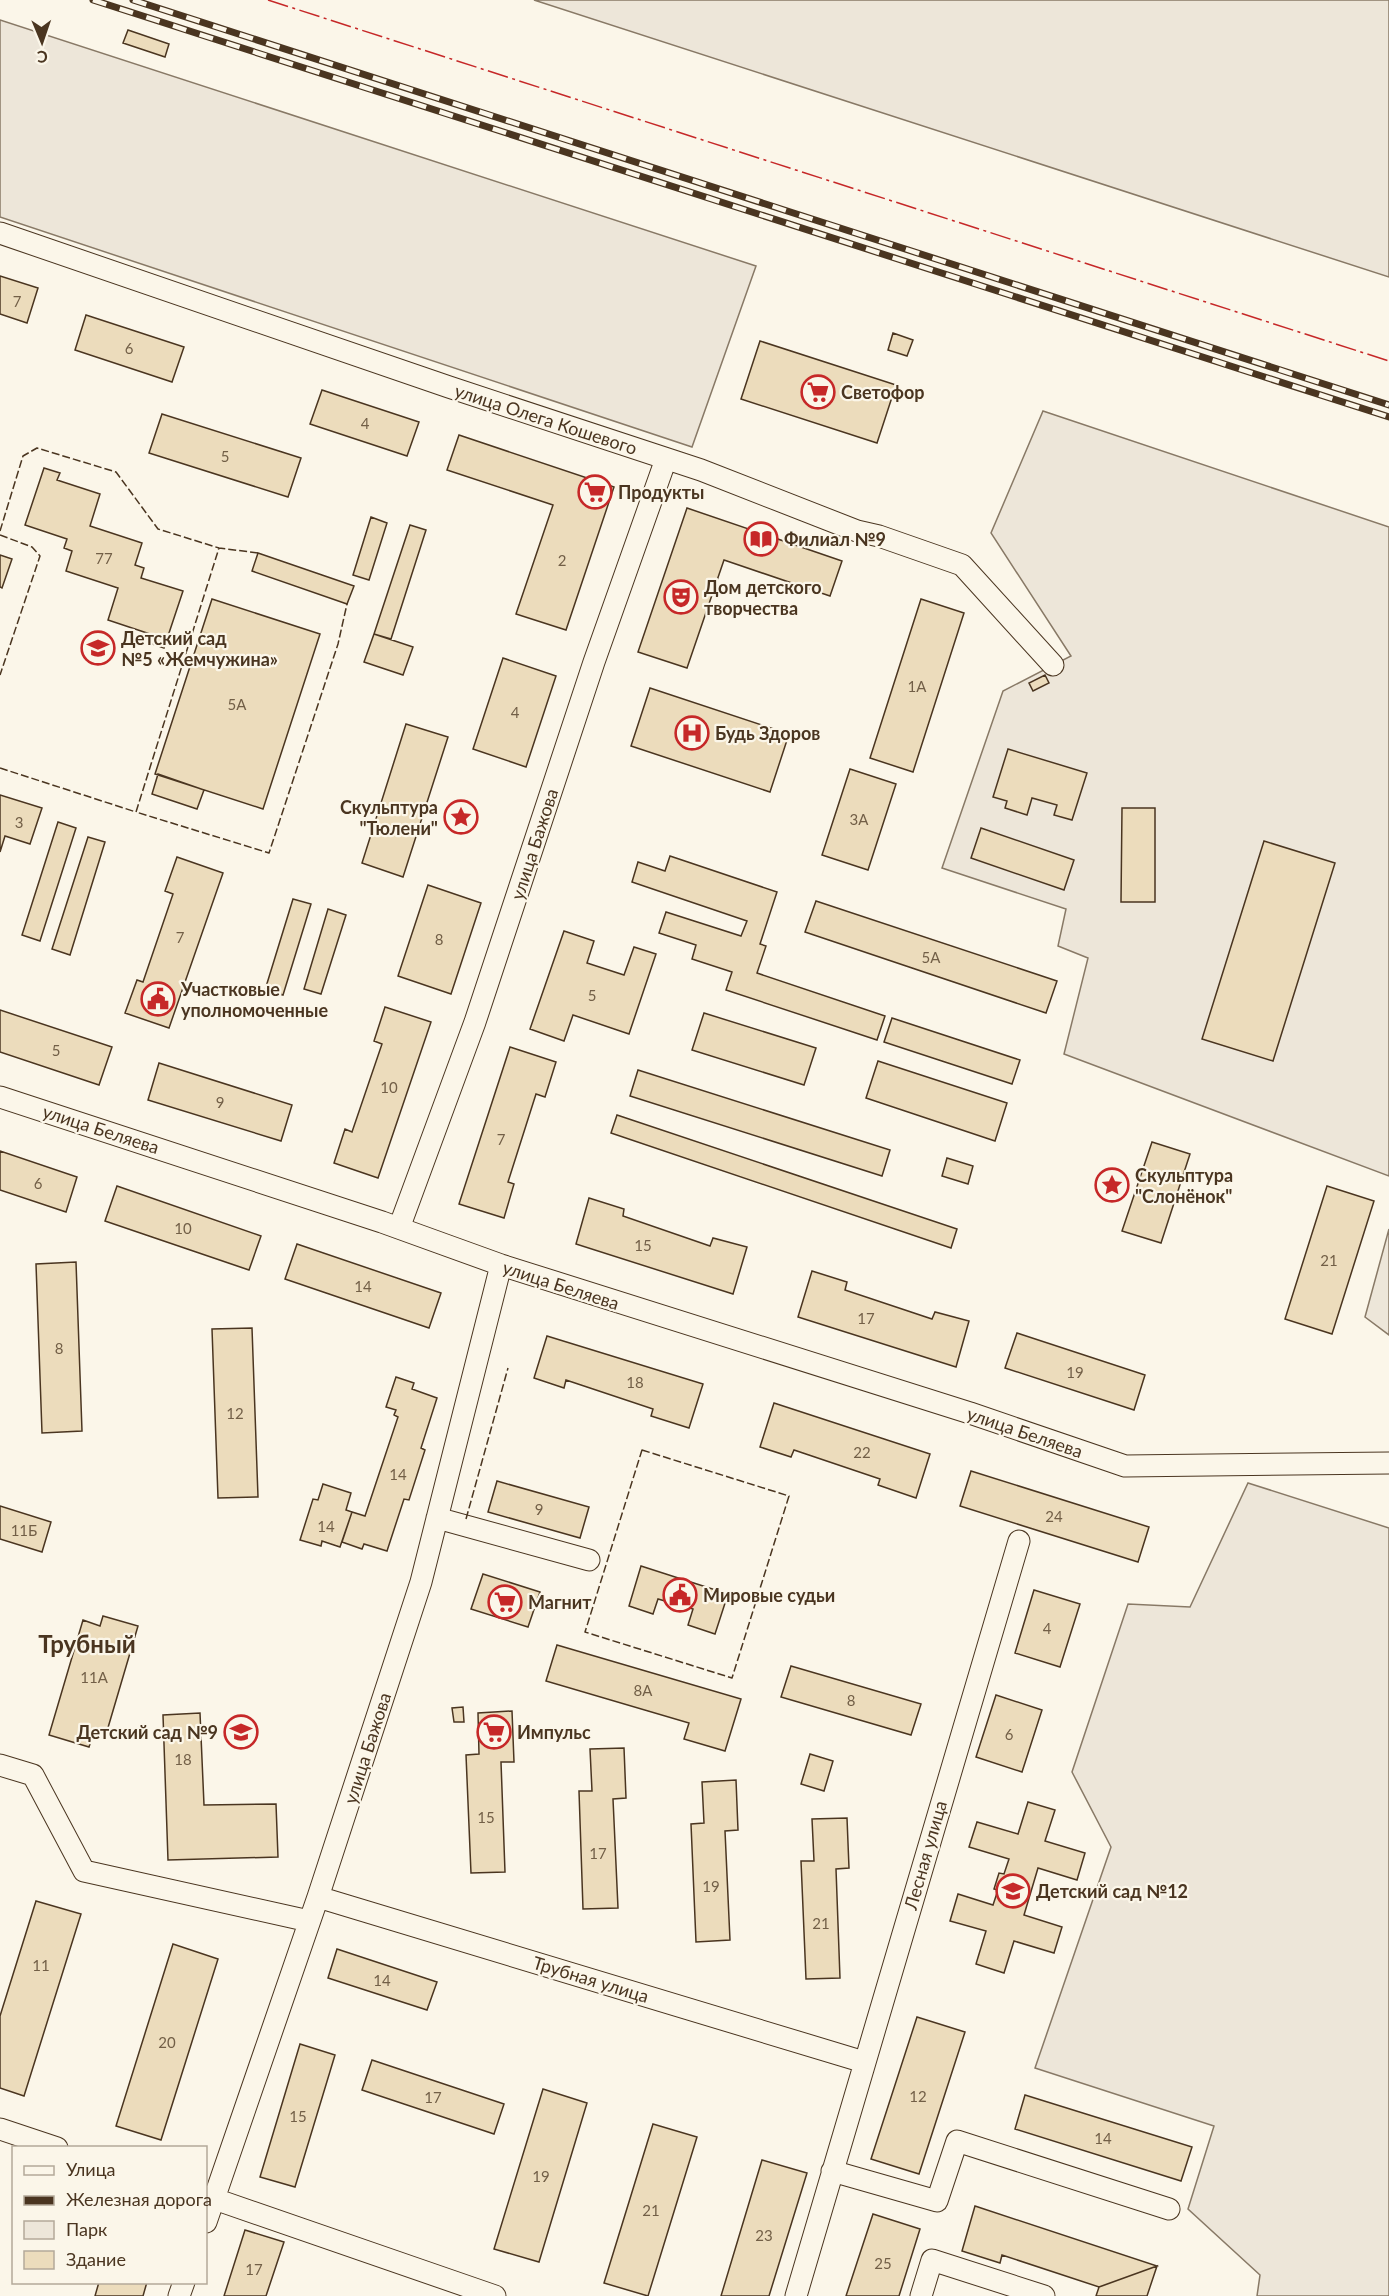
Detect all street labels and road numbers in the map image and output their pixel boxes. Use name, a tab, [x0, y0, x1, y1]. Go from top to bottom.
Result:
street label: улица Олега Кошевого	[452, 379, 640, 459]
street label: улица Бажова	[506, 786, 562, 902]
street label: улица Беляева	[40, 1100, 162, 1158]
street label: улица Беляева	[500, 1256, 622, 1314]
street label: улица Беляева	[964, 1402, 1086, 1462]
street label: улица Бажова	[339, 1690, 395, 1806]
street label: Лесная улица	[899, 1798, 951, 1913]
street label: Трубная улица	[530, 1951, 652, 2007]

